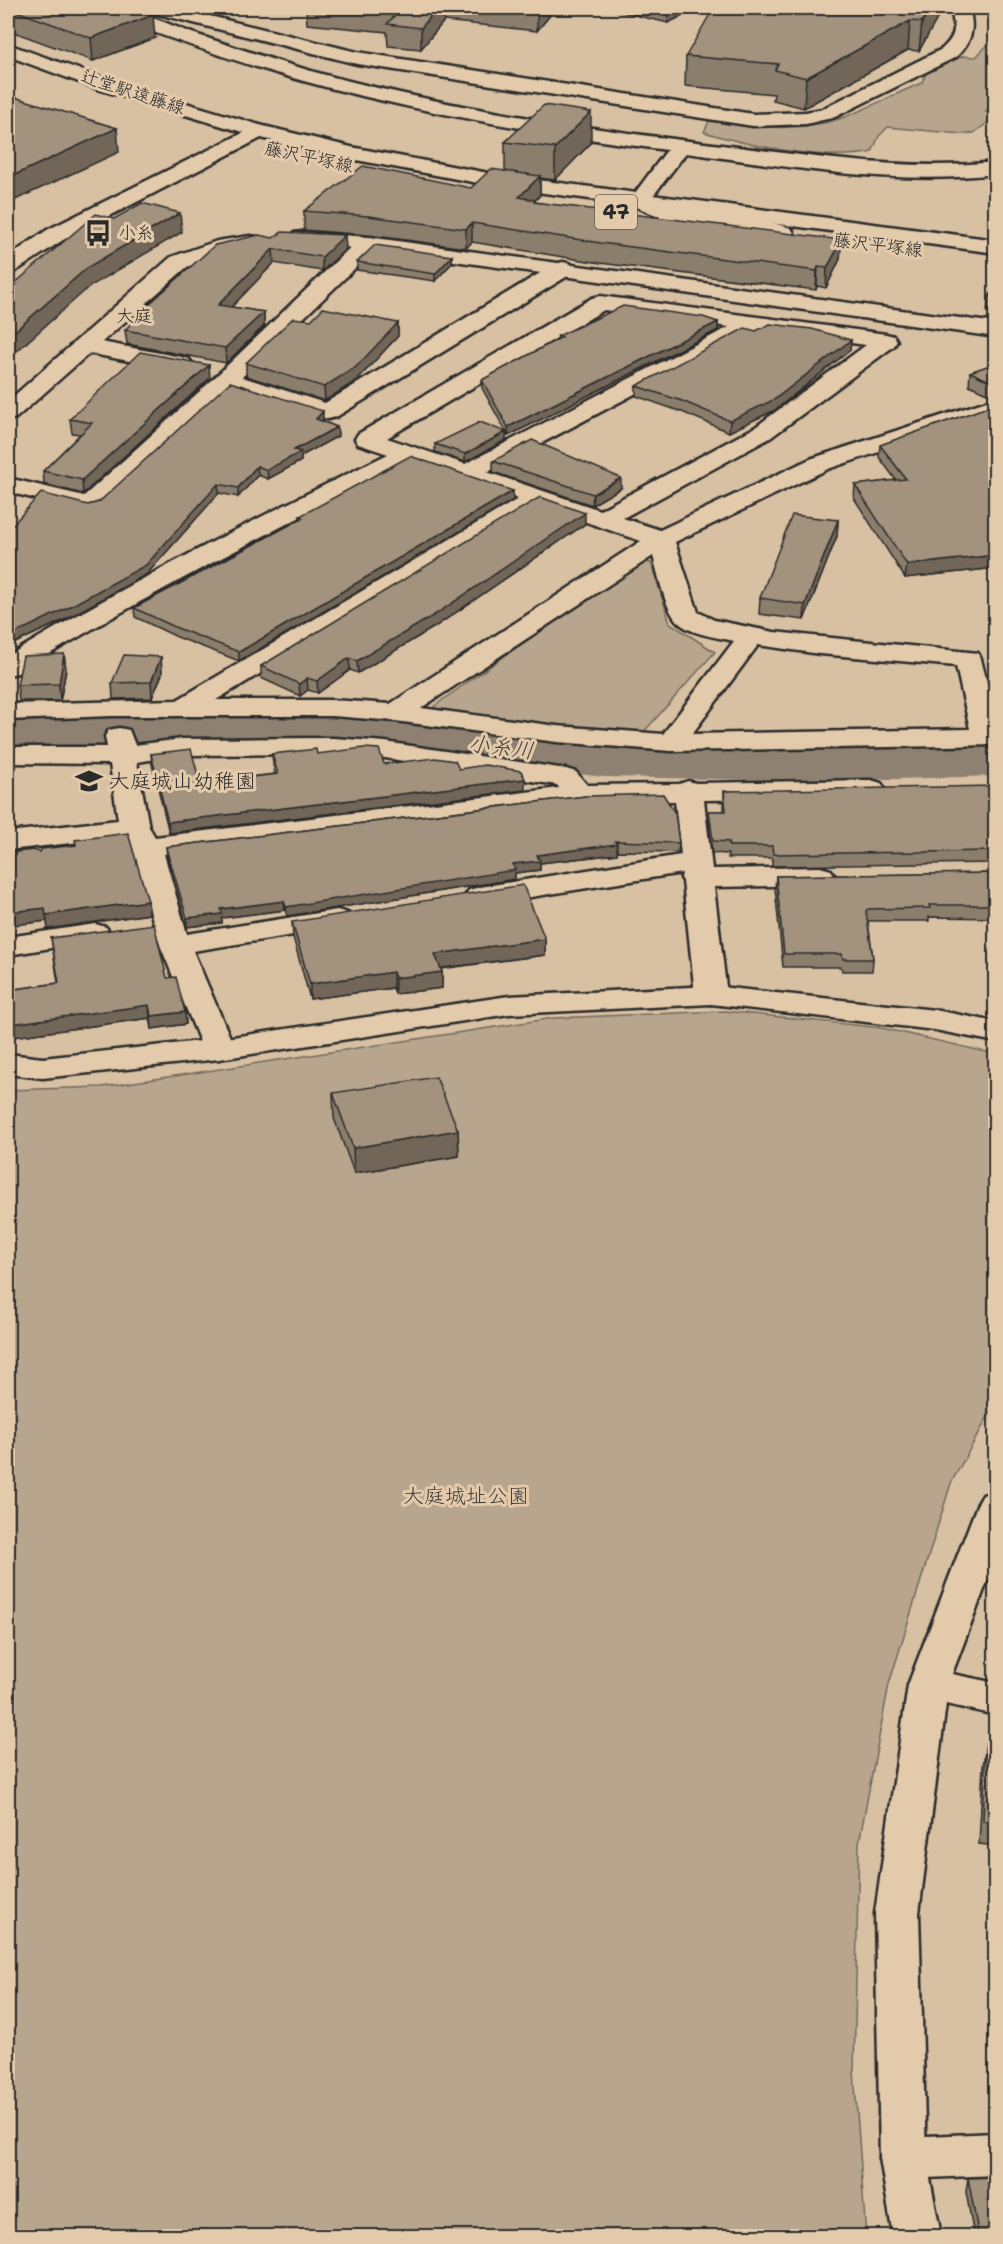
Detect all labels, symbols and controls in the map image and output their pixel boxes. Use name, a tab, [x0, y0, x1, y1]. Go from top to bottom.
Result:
street label: 辻堂駅遠藤線	[78, 64, 188, 120]
street label: 藤沢平塚線	[262, 136, 356, 178]
road number: 47	[595, 195, 637, 229]
bus stop icon: 小糸	[83, 218, 113, 248]
place label: 小糸	[118, 221, 154, 245]
street label: 藤沢平塚線	[832, 228, 924, 262]
district label: 大庭	[116, 304, 152, 328]
water label: 小糸川	[466, 729, 536, 765]
school or university icon: 大庭城山幼稚園	[74, 766, 104, 796]
place label: 大庭城山幼稚園	[109, 767, 256, 795]
park label: 大庭城址公園	[403, 1482, 529, 1510]

